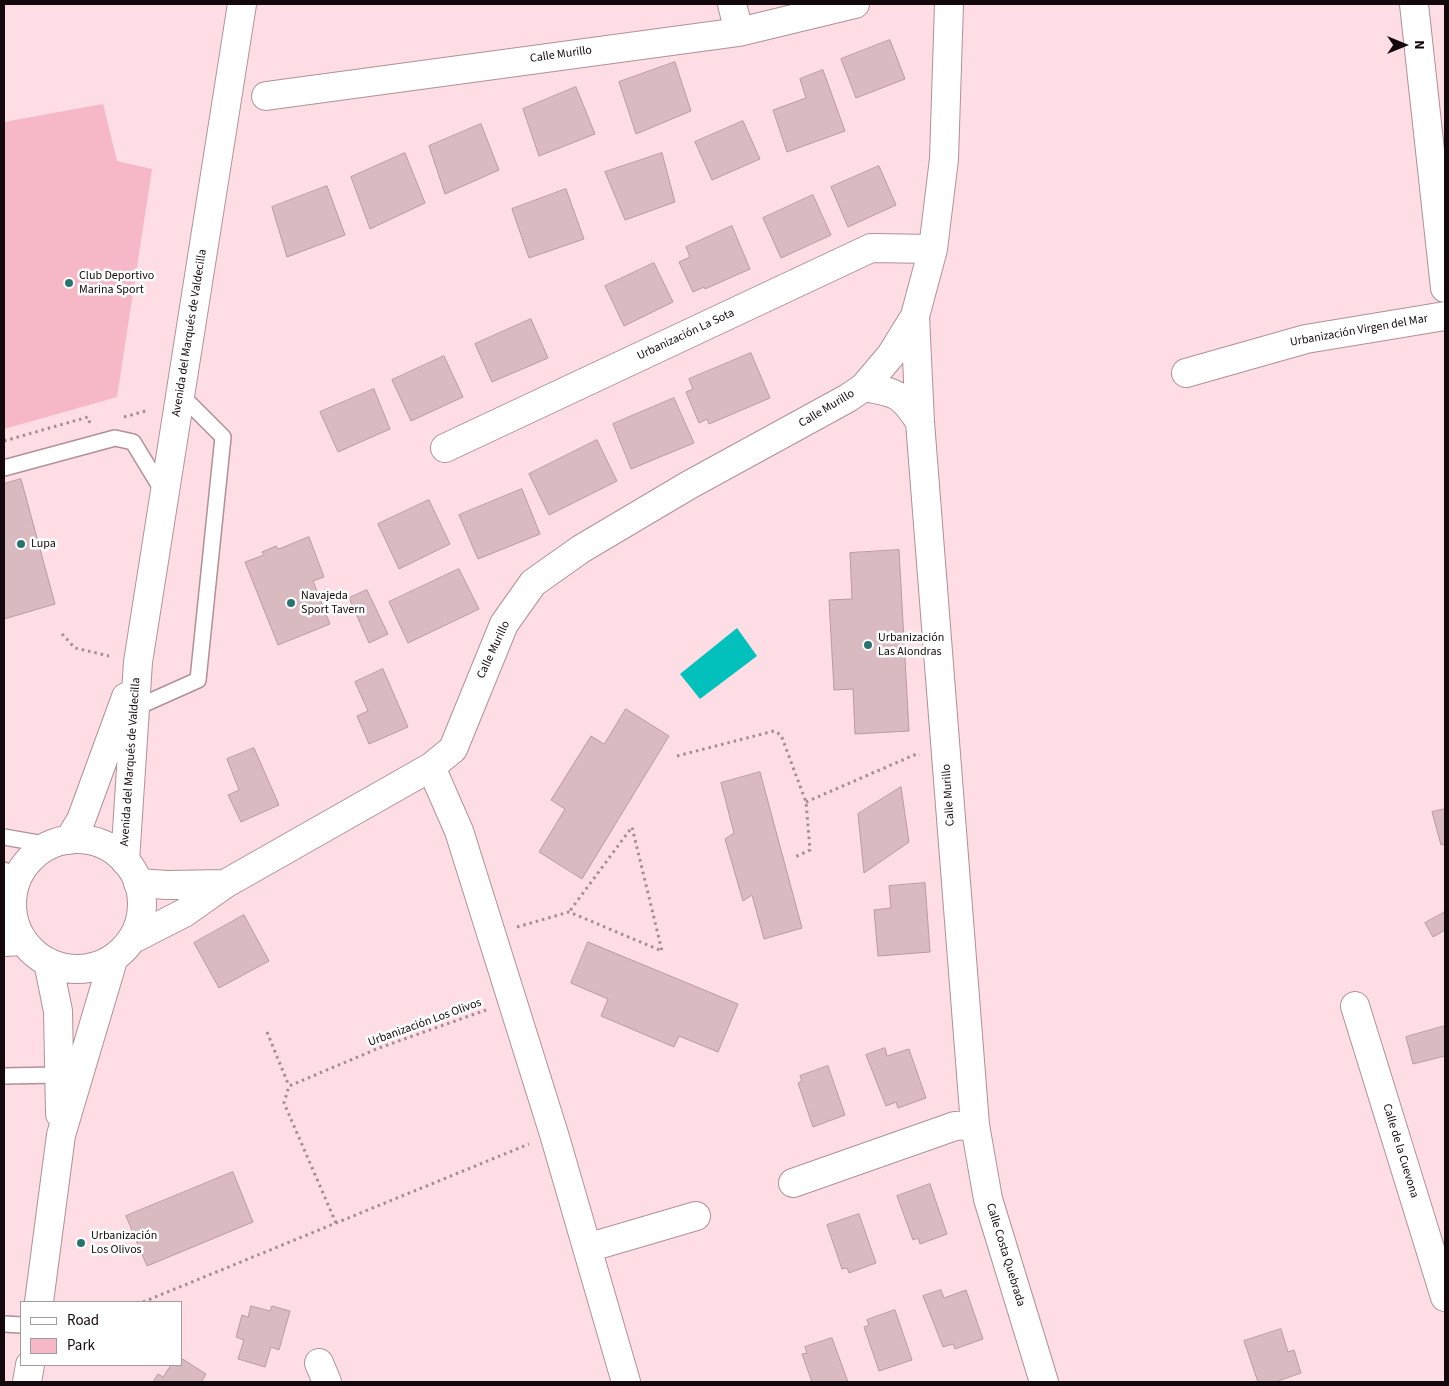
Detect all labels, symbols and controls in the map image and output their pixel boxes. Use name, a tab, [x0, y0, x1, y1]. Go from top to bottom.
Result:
north arrow	[1379, 20, 1429, 70]
text: N	[1409, 40, 1429, 50]
street label: Calle Murillo	[529, 44, 593, 66]
street label: Avenida del Marqués de Valdecilla	[170, 248, 210, 418]
place label: Club Deportivo Marina Sport	[79, 269, 154, 297]
marker: Club Deportivo Marina Sport	[63, 277, 75, 289]
street label: Urbanización La Sota	[635, 306, 737, 364]
street label: Urbanización Virgen del Mar	[1289, 312, 1429, 350]
street label: Calle Murillo	[797, 387, 857, 431]
place label: Lupa	[31, 537, 56, 551]
marker: Lupa	[15, 538, 27, 550]
place label: Navajeda Sport Tavern	[301, 589, 365, 617]
marker: Navajeda Sport Tavern	[285, 597, 297, 609]
street label: Calle Murillo	[474, 619, 514, 681]
place label: Urbanización Las Alondras	[878, 631, 944, 659]
marker: Urbanización Las Alondras	[862, 639, 874, 651]
street label: Avenida del Marqués de Valdecilla	[118, 677, 144, 847]
street label: Calle Murillo	[940, 763, 958, 827]
street label: Urbanización Los Olivos	[366, 996, 484, 1050]
street label: Calle de la Cuevona	[1379, 1102, 1421, 1200]
street label: Calle Costa Quebrada	[982, 1202, 1028, 1308]
place label: Urbanización Los Olivos	[91, 1229, 157, 1257]
marker: Urbanización Los Olivos	[75, 1237, 87, 1249]
legend	[20, 1301, 182, 1366]
text: Road	[67, 1310, 99, 1331]
text: Park	[67, 1335, 95, 1356]

